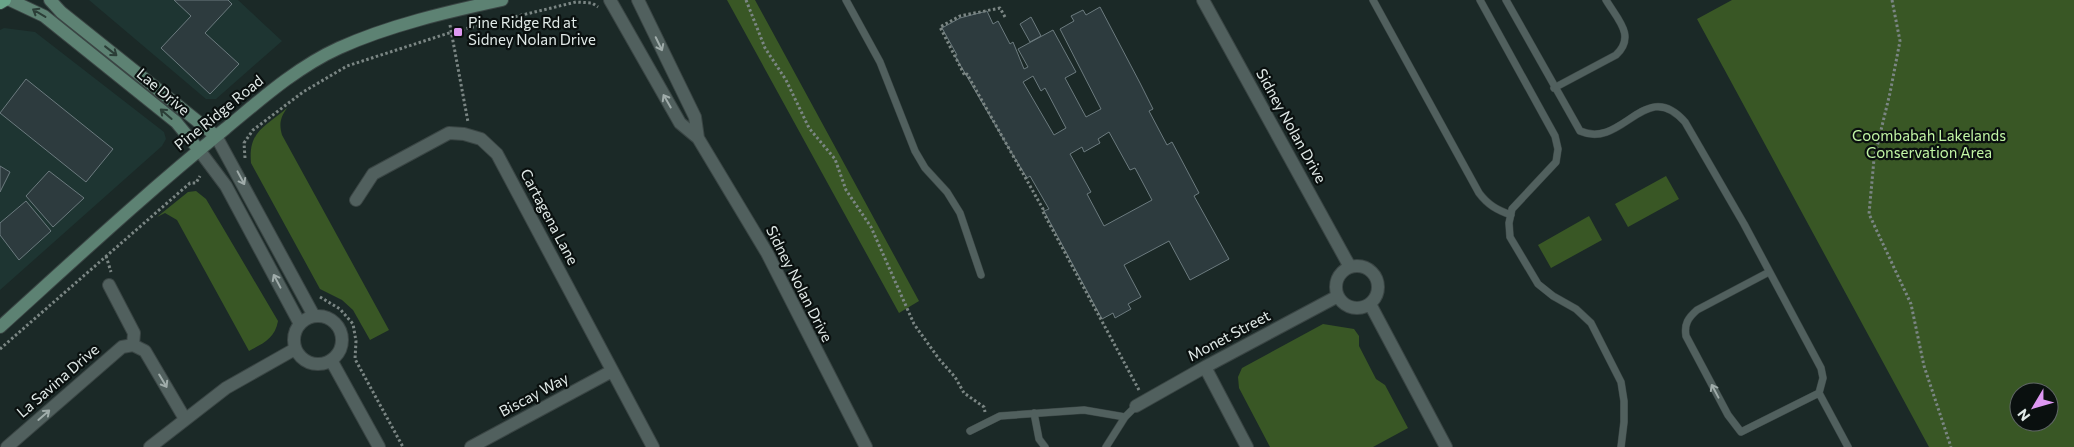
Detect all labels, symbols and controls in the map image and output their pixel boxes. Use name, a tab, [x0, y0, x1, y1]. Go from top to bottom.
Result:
one-way arrow	[32, 8, 46, 18]
place label: Pine Ridge Rd at Sidney Nolan Drive	[468, 13, 596, 48]
marker: Pine Ridge Rd at Sidney Nolan Drive	[452, 26, 464, 38]
one-way arrow	[655, 36, 664, 51]
one-way arrow	[104, 46, 118, 56]
street label: Lae Drive	[134, 64, 194, 119]
street label: Sidney Nolan Drive	[1253, 65, 1331, 186]
street label: Pine Ridge Road	[170, 71, 266, 154]
one-way arrow	[662, 94, 672, 109]
one-way arrow	[160, 108, 173, 120]
park label: Coombabah Lakelands Conservation Area	[1852, 126, 2006, 161]
street label: Cartagena Lane	[517, 165, 583, 268]
one-way arrow	[236, 170, 246, 185]
street label: Sidney Nolan Drive	[763, 222, 837, 345]
one-way arrow	[272, 274, 281, 289]
street label: Monet Street	[1184, 306, 1273, 364]
street label: La Savina Drive	[13, 340, 102, 421]
street label: Biscay Way	[496, 368, 572, 420]
one-way arrow	[158, 374, 168, 388]
north arrow	[2009, 382, 2059, 432]
one-way arrow	[1710, 384, 1719, 399]
text: N	[2013, 406, 2033, 425]
one-way arrow	[38, 409, 51, 421]

